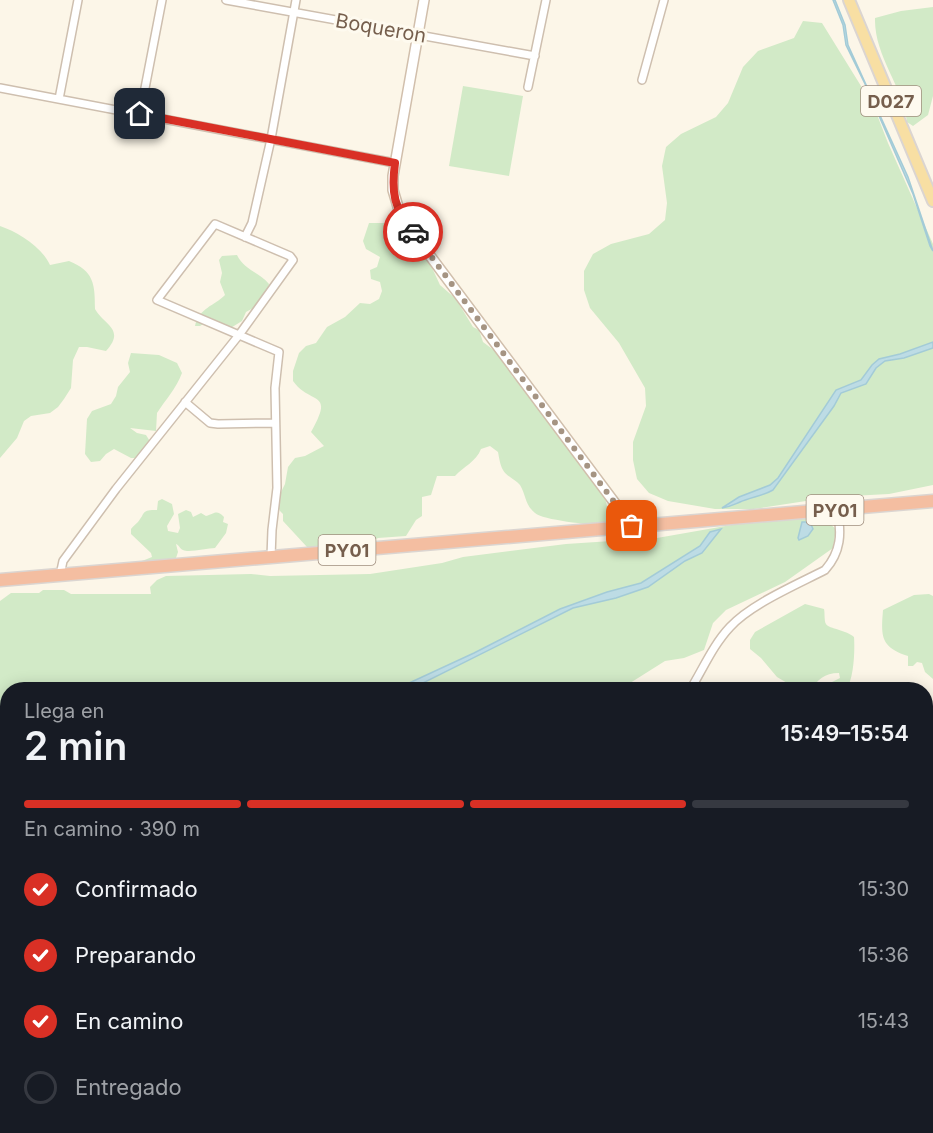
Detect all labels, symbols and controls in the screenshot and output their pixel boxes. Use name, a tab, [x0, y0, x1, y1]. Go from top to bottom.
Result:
street label: Boqueron	[334, 8, 428, 48]
road number: D027	[861, 86, 921, 116]
pin	[114, 88, 165, 139]
icon: home	[123, 97, 156, 130]
courier	[383, 202, 443, 262]
icon: car	[397, 216, 430, 249]
road number: PY01	[806, 495, 864, 525]
pin	[606, 500, 657, 551]
icon: bag	[615, 509, 648, 542]
road number: PY01	[318, 535, 376, 565]
text: Llega en	[24, 699, 104, 723]
text: 15:49–15:54	[780, 720, 909, 746]
text: 2 min	[24, 722, 127, 769]
text: En camino · 390 m	[24, 817, 200, 841]
icon: check	[24, 873, 57, 906]
text: Confirmado	[75, 876, 198, 902]
text: 15:30	[858, 877, 909, 901]
icon: check	[24, 939, 57, 972]
text: Preparando	[75, 942, 196, 968]
text: 15:36	[858, 943, 909, 967]
icon: check	[24, 1005, 57, 1038]
text: En camino	[75, 1008, 183, 1034]
text: 15:43	[858, 1009, 909, 1033]
text: Entregado	[75, 1074, 182, 1100]

